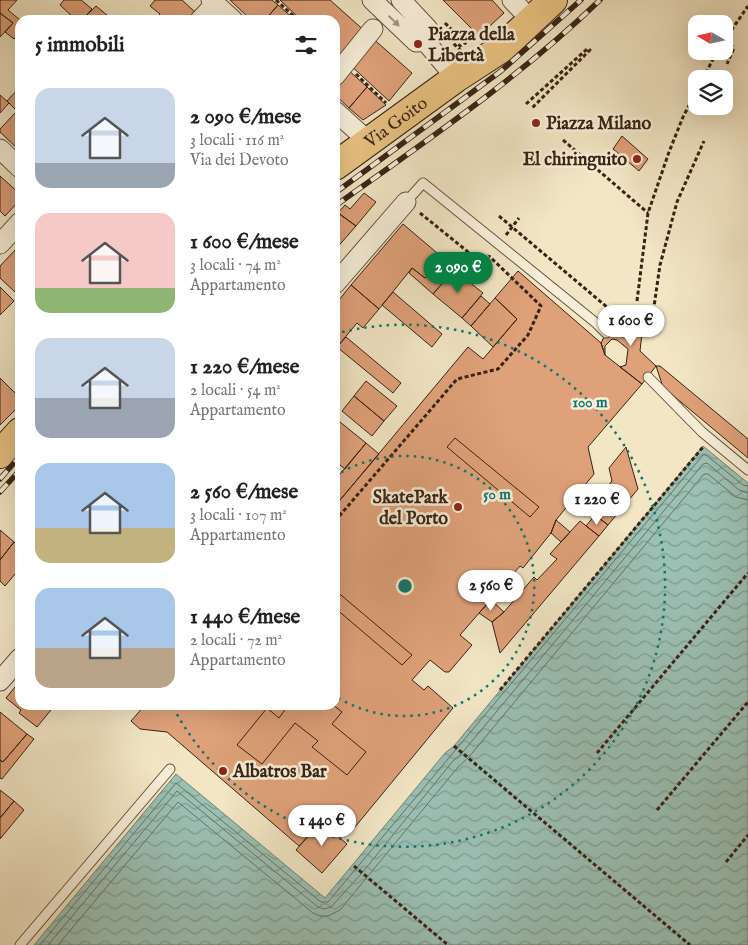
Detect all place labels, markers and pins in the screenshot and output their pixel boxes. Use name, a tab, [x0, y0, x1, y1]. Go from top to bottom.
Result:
place label: Piazza della Libertà	[428, 24, 516, 68]
marker: Piazza della Libertà	[412, 38, 424, 50]
place label: Piazza Milano	[546, 113, 651, 136]
marker: Piazza Milano	[530, 117, 542, 129]
place label: El chiringuito	[523, 149, 627, 172]
marker: El chiringuito	[631, 153, 643, 165]
pin: 2 090 €	[412, 252, 504, 294]
pin: 1 600 €	[585, 304, 677, 347]
pin: 1 220 €	[551, 484, 643, 526]
place label: SkatePark del Porto	[373, 487, 449, 531]
marker: SkatePark del Porto	[452, 501, 464, 513]
pin: 2 560 €	[445, 570, 537, 612]
centre of rings	[396, 577, 414, 595]
place label: Albatros Bar	[232, 761, 327, 784]
marker: Albatros Bar	[217, 765, 229, 777]
pin: 1 440 €	[276, 804, 368, 847]

